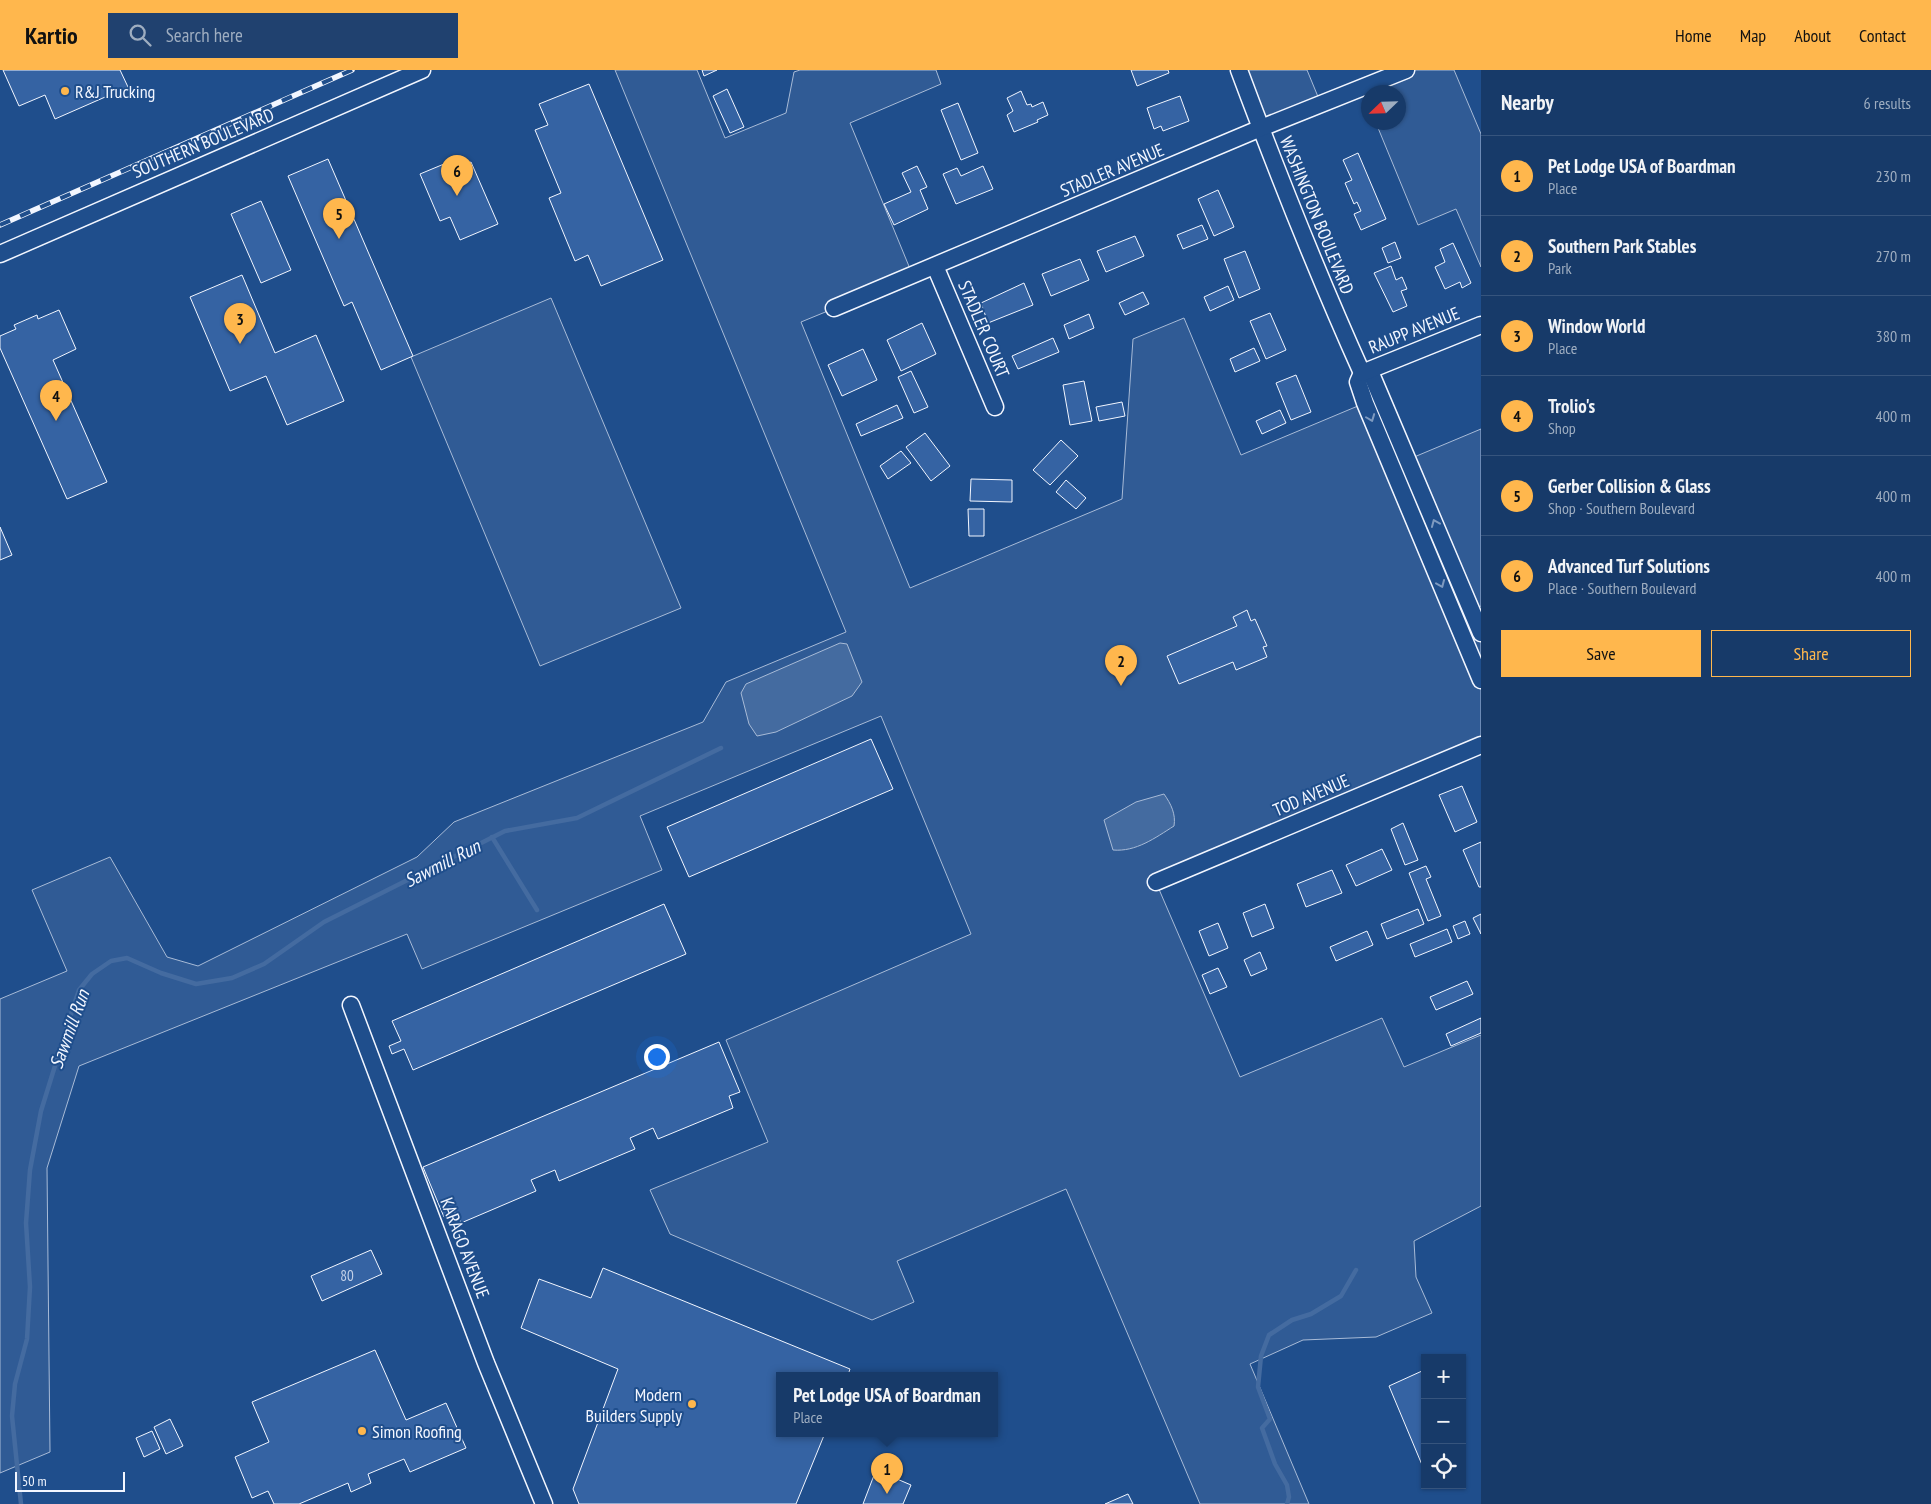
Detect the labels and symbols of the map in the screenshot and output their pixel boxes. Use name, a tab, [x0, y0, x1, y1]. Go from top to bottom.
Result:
place label: R&J Trucking	[75, 80, 155, 103]
marker: R&J Trucking	[59, 85, 71, 97]
north arrow	[1361, 85, 1406, 130]
street label: SOUTHERN BOULEVARD	[129, 103, 277, 183]
street label: WASHINGTON BOULEVARD	[1275, 133, 1359, 297]
street label: STADLER AVENUE	[1057, 138, 1167, 202]
pin: 6	[441, 155, 473, 196]
pin: 5	[323, 198, 355, 239]
street label: STADLER COURT	[953, 277, 1015, 381]
street label: RAUPP AVENUE	[1365, 301, 1463, 359]
pin: 3	[224, 303, 256, 344]
pin: 4	[40, 380, 72, 421]
one-way arrow	[1365, 413, 1376, 422]
one-way arrow	[1430, 519, 1441, 528]
one-way arrow	[1435, 579, 1445, 588]
pin: 2	[1105, 645, 1137, 686]
street label: TOD AVENUE	[1269, 769, 1353, 821]
water label: Sawmill Run	[400, 833, 485, 892]
water label: Sawmill Run	[44, 985, 95, 1072]
your location	[644, 1044, 670, 1070]
street label: KARAGO AVENUE	[435, 1194, 495, 1302]
house number: 80	[340, 1266, 354, 1285]
place label: Modern Builders Supply	[585, 1383, 682, 1427]
marker: Modern Builders Supply	[686, 1398, 698, 1410]
place label: Simon Roofing	[372, 1420, 462, 1443]
marker: Simon Roofing	[356, 1425, 368, 1437]
pin: 1	[871, 1453, 903, 1494]
scale bar	[15, 1469, 125, 1492]

